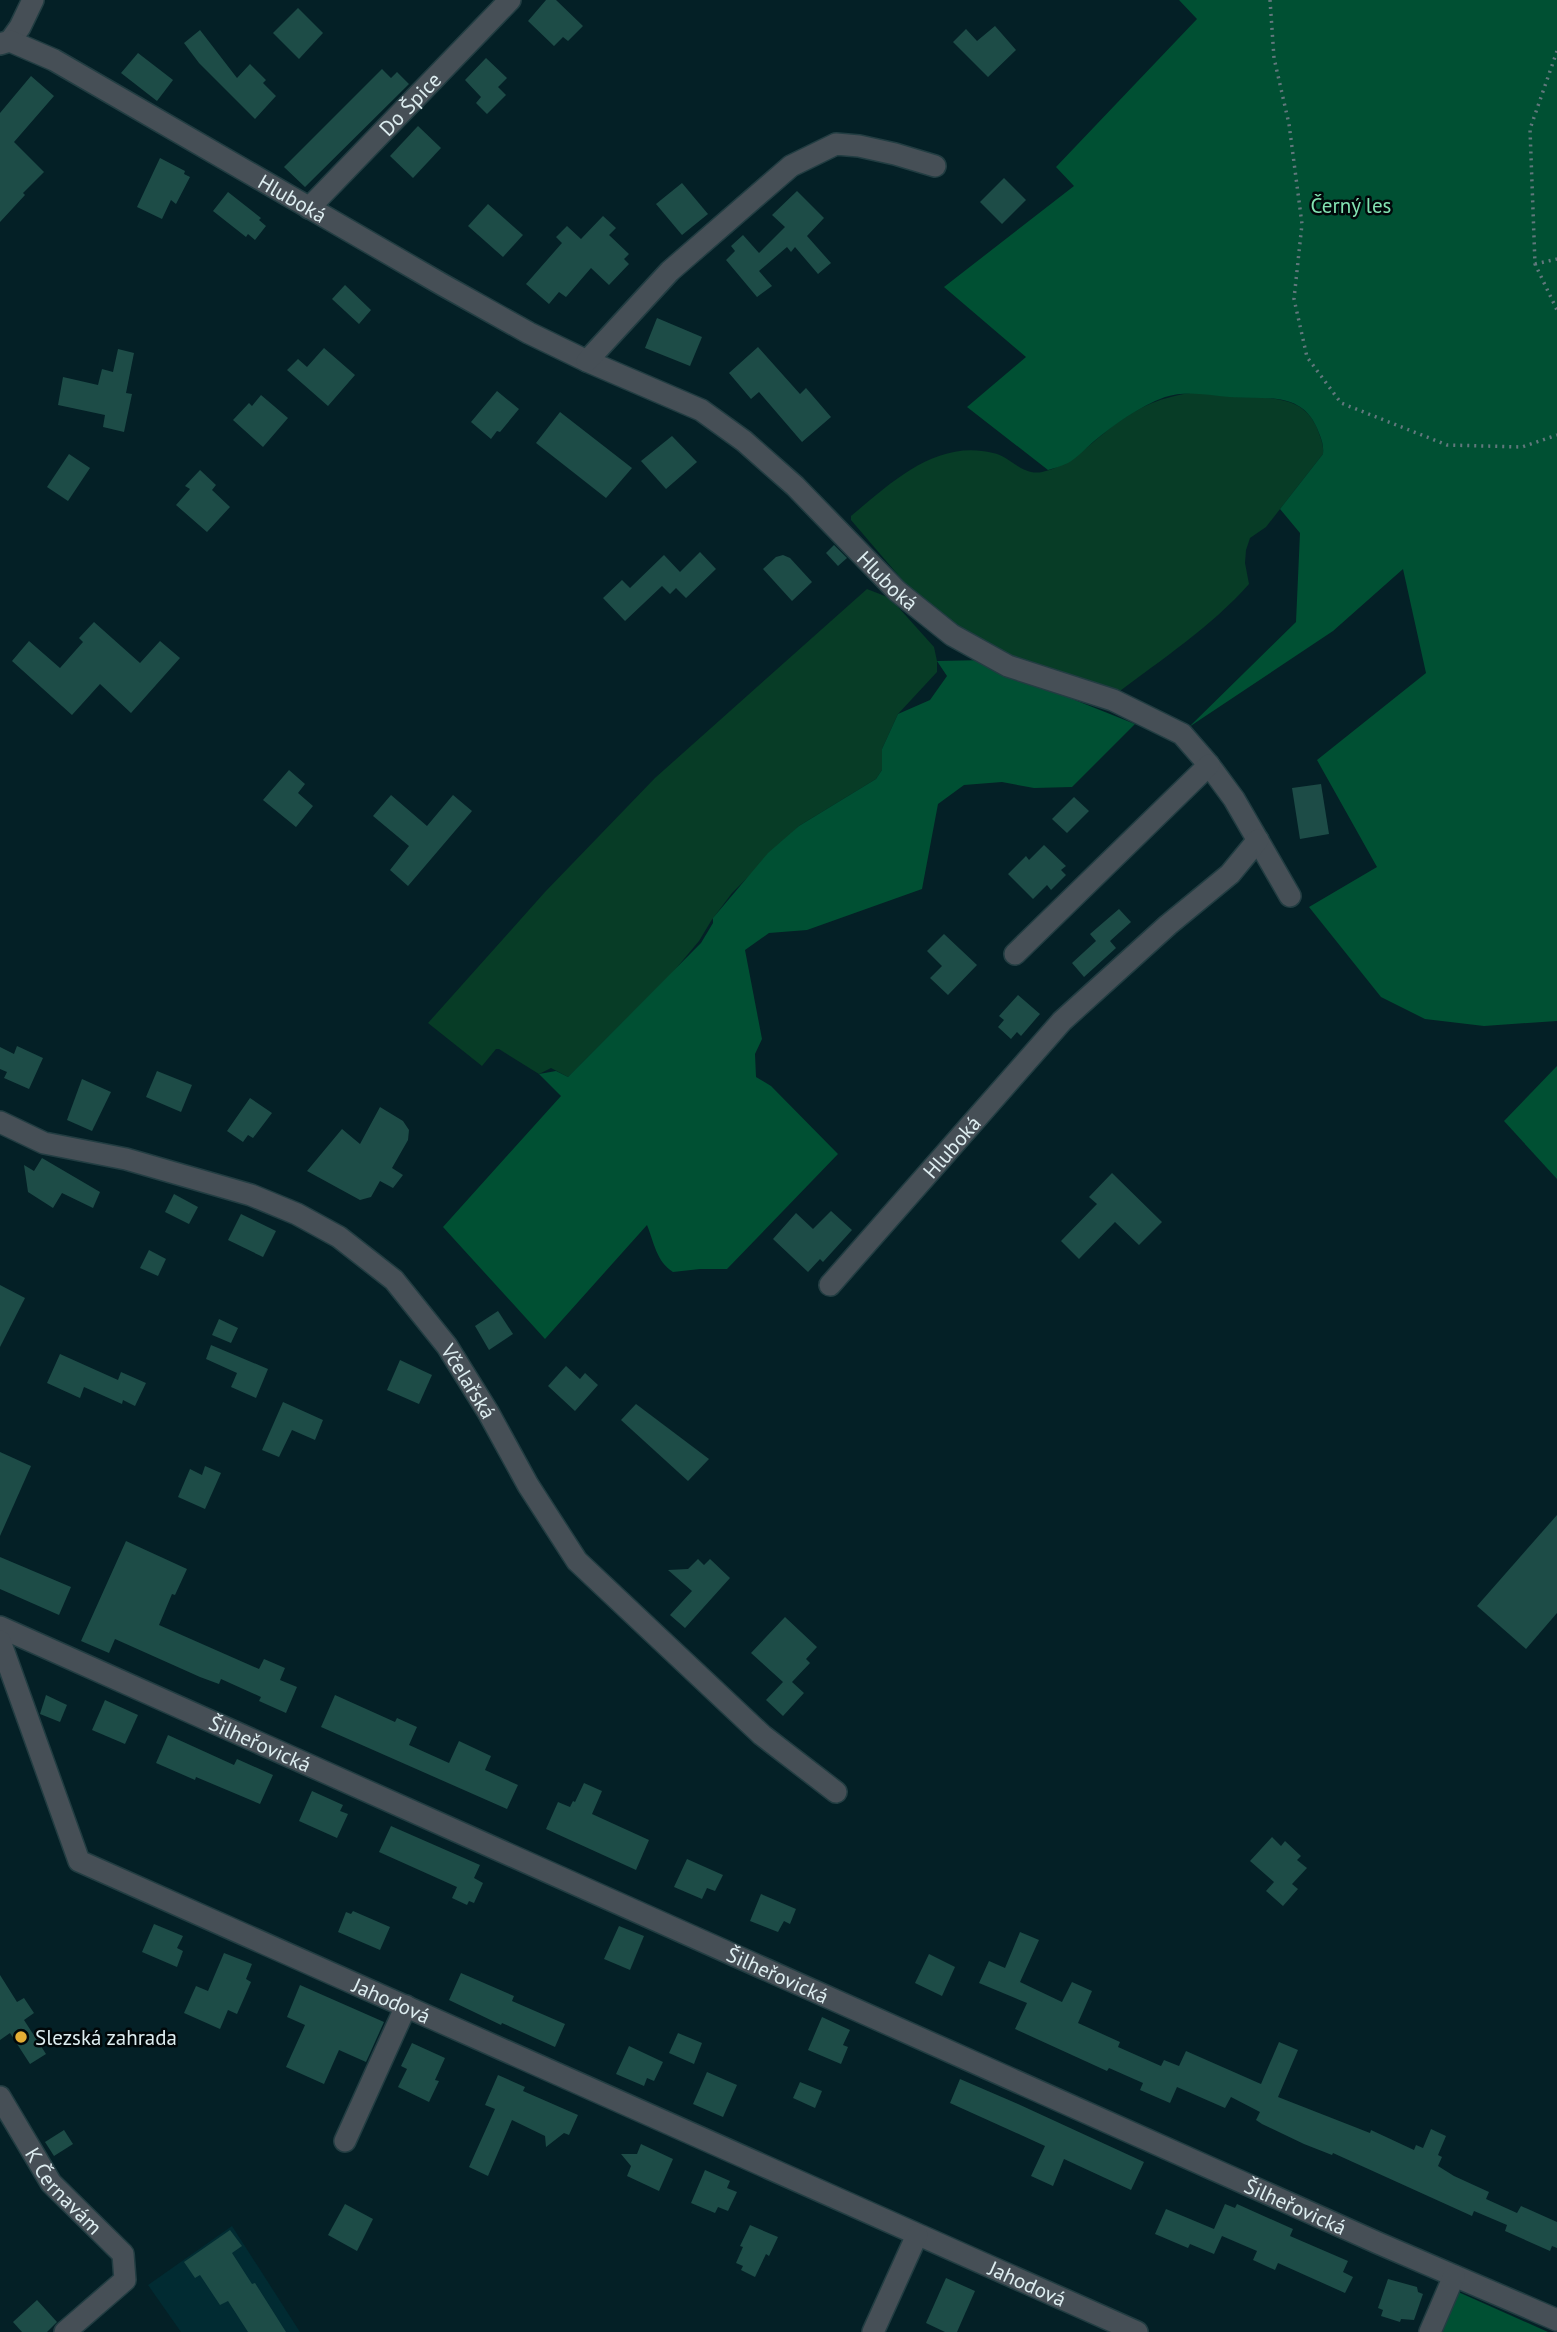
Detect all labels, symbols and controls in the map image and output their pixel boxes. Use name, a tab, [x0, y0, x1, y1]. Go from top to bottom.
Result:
street label: Do Špice	[373, 66, 447, 141]
street label: Hluboká	[254, 168, 332, 228]
park label: Černý les	[1311, 192, 1391, 219]
street label: Hluboká	[851, 545, 924, 616]
street label: Hluboká	[917, 1110, 986, 1184]
street label: Včelařská	[435, 1338, 503, 1423]
street label: Šilheřovická	[205, 1709, 315, 1778]
street label: Šilheřovická	[723, 1940, 833, 2009]
street label: Jahodová	[348, 1971, 435, 2029]
place label: Slezská zahrada	[35, 2024, 177, 2051]
marker: Slezská zahrada	[13, 2029, 29, 2045]
street label: K Černavám	[19, 2142, 108, 2240]
street label: Šilheřovická	[1240, 2172, 1351, 2241]
street label: Jahodová	[984, 2254, 1071, 2312]

